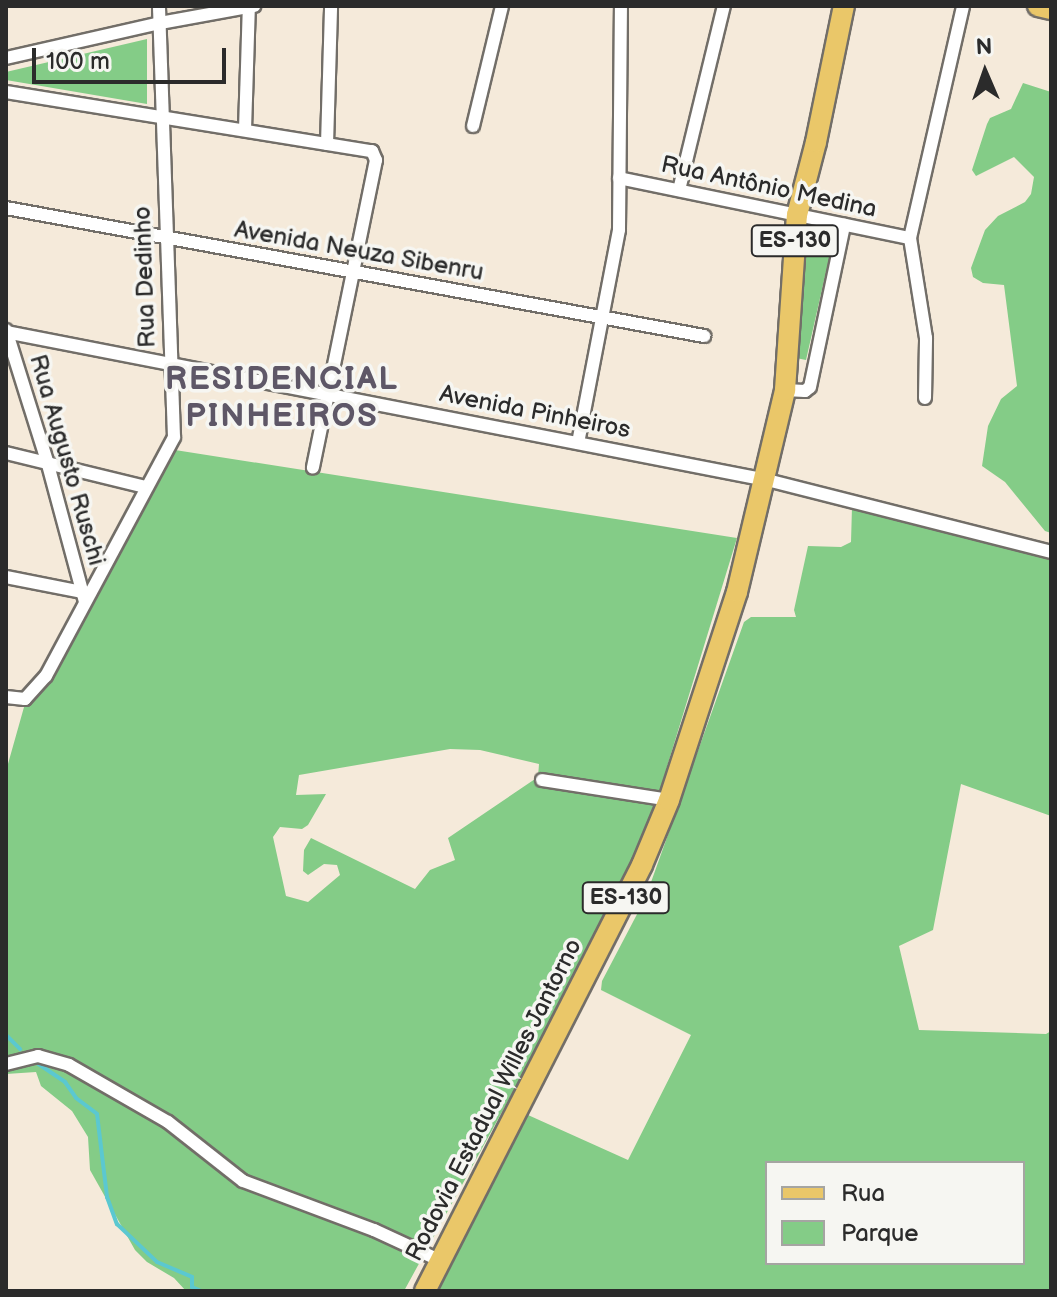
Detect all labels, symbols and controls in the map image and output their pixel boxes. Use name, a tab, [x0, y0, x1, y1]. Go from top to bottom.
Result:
scale bar	[36, 32, 230, 82]
north arrow	[945, 32, 1025, 112]
text: N	[975, 34, 993, 61]
text: 100 m	[46, 47, 110, 76]
street label: Rua Antônio Medina	[659, 150, 879, 224]
street label: Rua Dedinho	[128, 206, 162, 348]
street label: Avenida Neuza Sibenru	[232, 215, 486, 287]
road number: ES-130	[749, 223, 841, 259]
street label: Rua Augusto Ruschi	[23, 351, 111, 569]
district label: RESIDENCIAL PINHEIROS	[165, 362, 399, 437]
street label: Avenida Pinheiros	[437, 379, 633, 445]
road number: ES-130	[580, 880, 672, 916]
street label: Rodovia Estadual Willes Jantorno	[399, 933, 589, 1267]
legend	[765, 1161, 1025, 1265]
text: Rua	[841, 1179, 885, 1208]
text: Parque	[841, 1219, 919, 1248]

